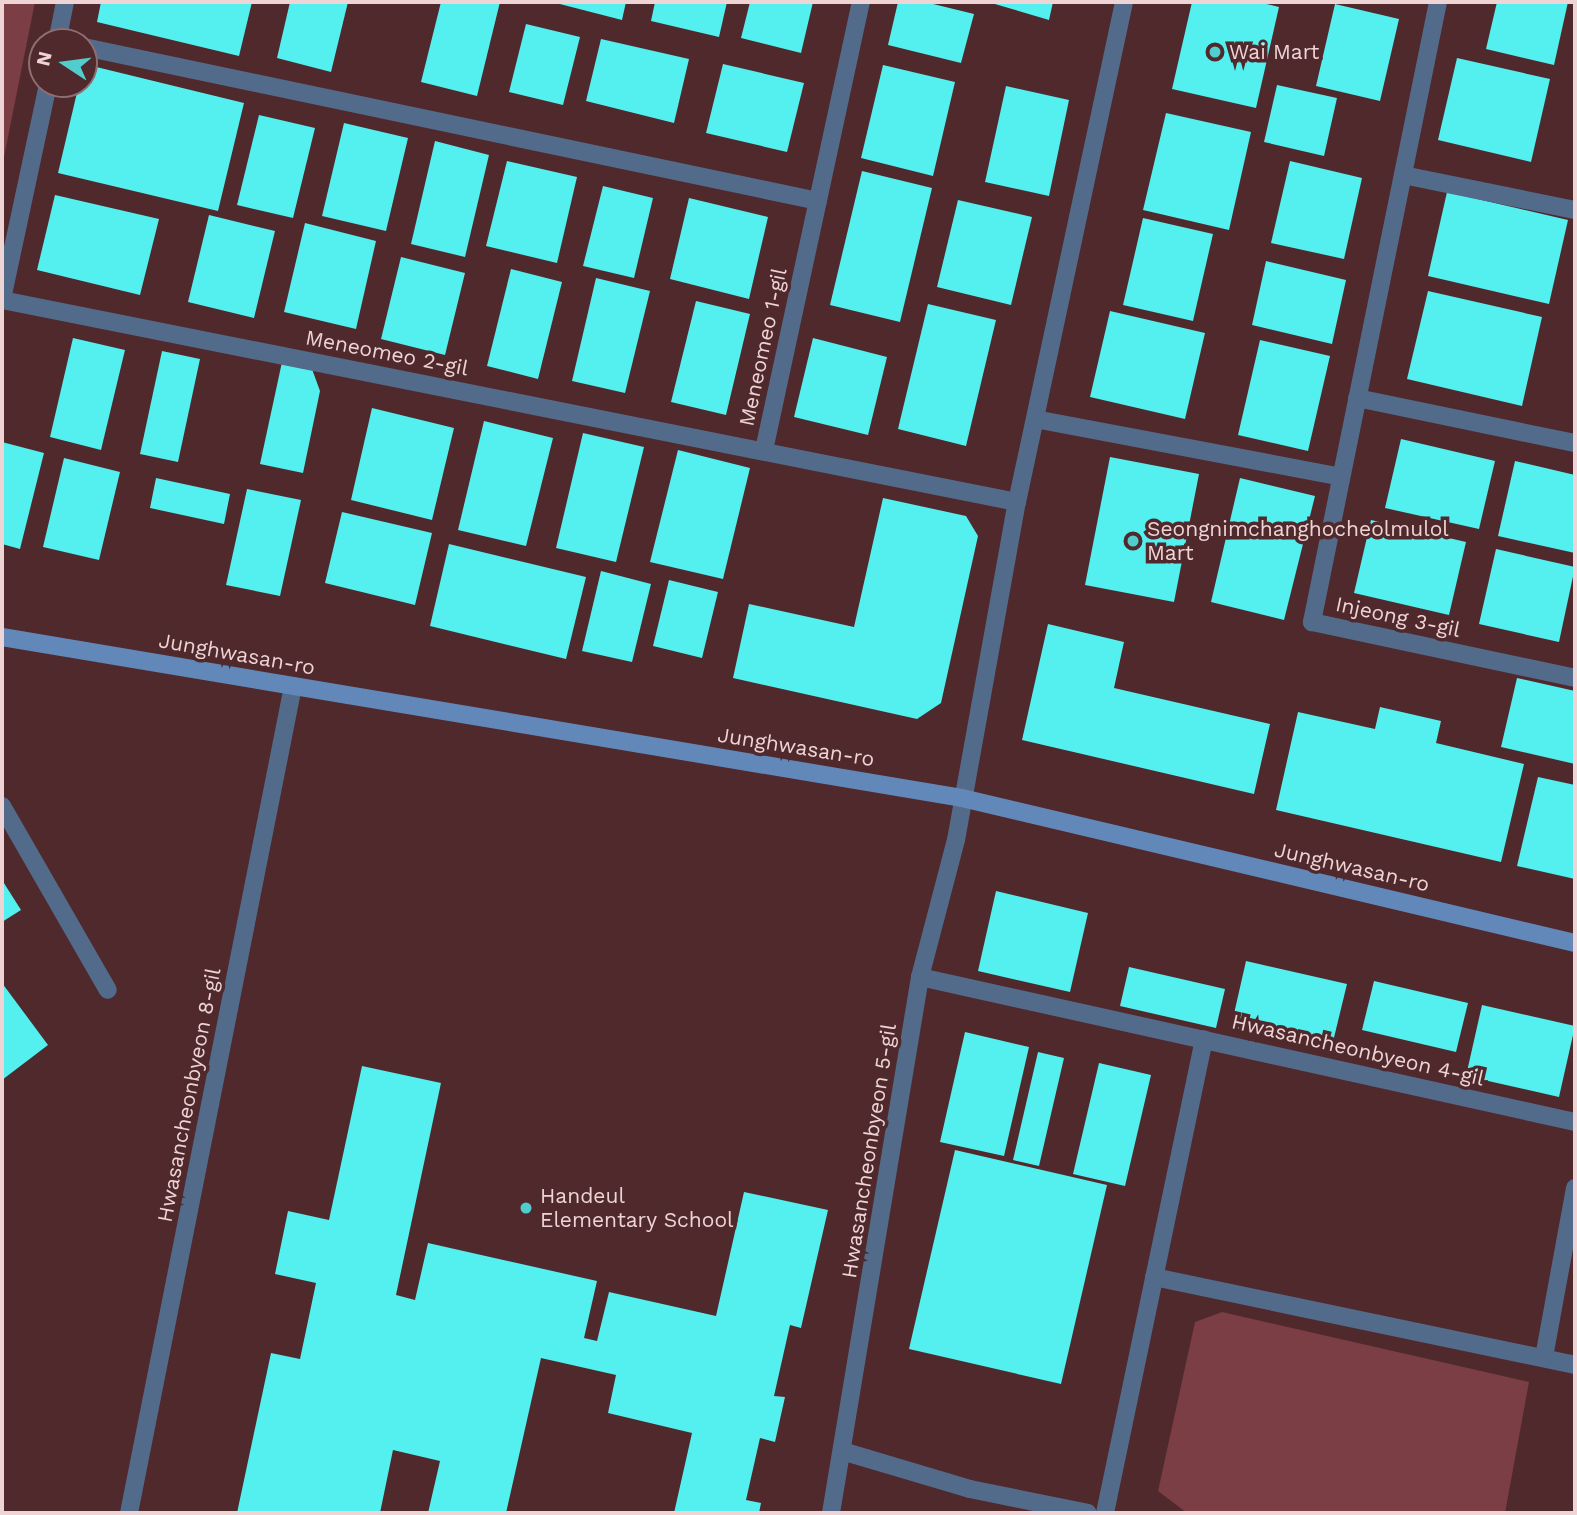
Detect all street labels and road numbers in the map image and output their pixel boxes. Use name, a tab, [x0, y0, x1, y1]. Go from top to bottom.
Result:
street label: Meneomeo 1-gil	[734, 265, 792, 429]
street label: Meneomeo 2-gil	[304, 325, 470, 381]
street label: Injeong 3-gil	[1333, 591, 1463, 643]
street label: Junghwasan-ro	[157, 628, 317, 680]
street label: Junghwasan-ro	[716, 722, 876, 772]
street label: Junghwasan-ro	[1272, 837, 1432, 897]
street label: Hwasancheonbyeon 8-gil	[152, 966, 226, 1224]
street label: Hwasancheonbyeon 4-gil	[1229, 1009, 1487, 1091]
street label: Hwasancheonbyeon 5-gil	[836, 1022, 902, 1280]

